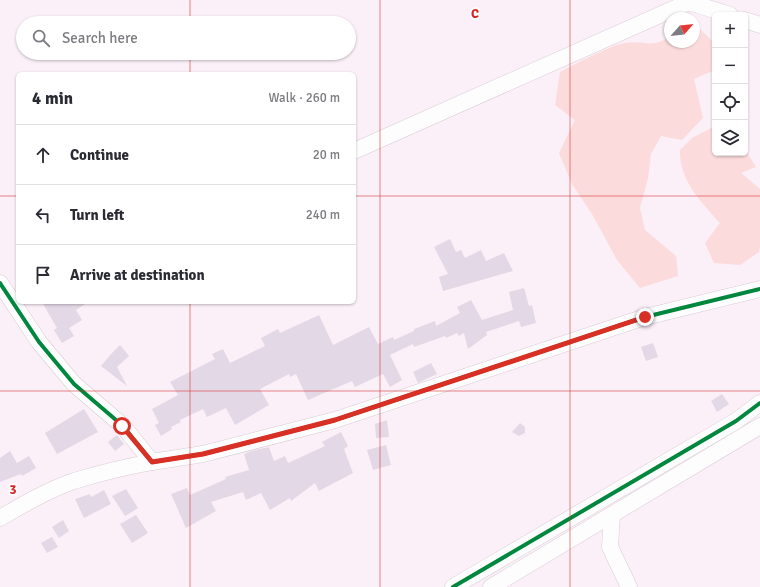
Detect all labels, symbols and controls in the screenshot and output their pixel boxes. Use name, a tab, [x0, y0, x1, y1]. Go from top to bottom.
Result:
text: C	[471, 6, 479, 22]
north arrow	[664, 12, 700, 48]
map controls	[712, 12, 748, 156]
button: +	[712, 12, 748, 48]
search box	[16, 16, 356, 60]
icon: search	[30, 27, 52, 49]
text: Search here	[62, 29, 138, 47]
button: −	[712, 48, 748, 84]
button: locate	[712, 84, 748, 120]
text: 4 min	[32, 88, 73, 109]
text: Walk · 260 m	[269, 90, 340, 106]
button: layers	[712, 120, 748, 156]
icon: ahead	[32, 144, 54, 166]
text: Continue	[70, 146, 129, 164]
text: 20 m	[313, 147, 340, 163]
icon: left	[32, 204, 54, 226]
text: Turn left	[70, 206, 124, 224]
text: 240 m	[306, 207, 340, 223]
icon: arrive	[32, 264, 54, 286]
text: Arrive at destination	[70, 266, 205, 284]
route end	[636, 308, 654, 326]
route start	[113, 417, 131, 435]
text: 3	[9, 482, 17, 498]

